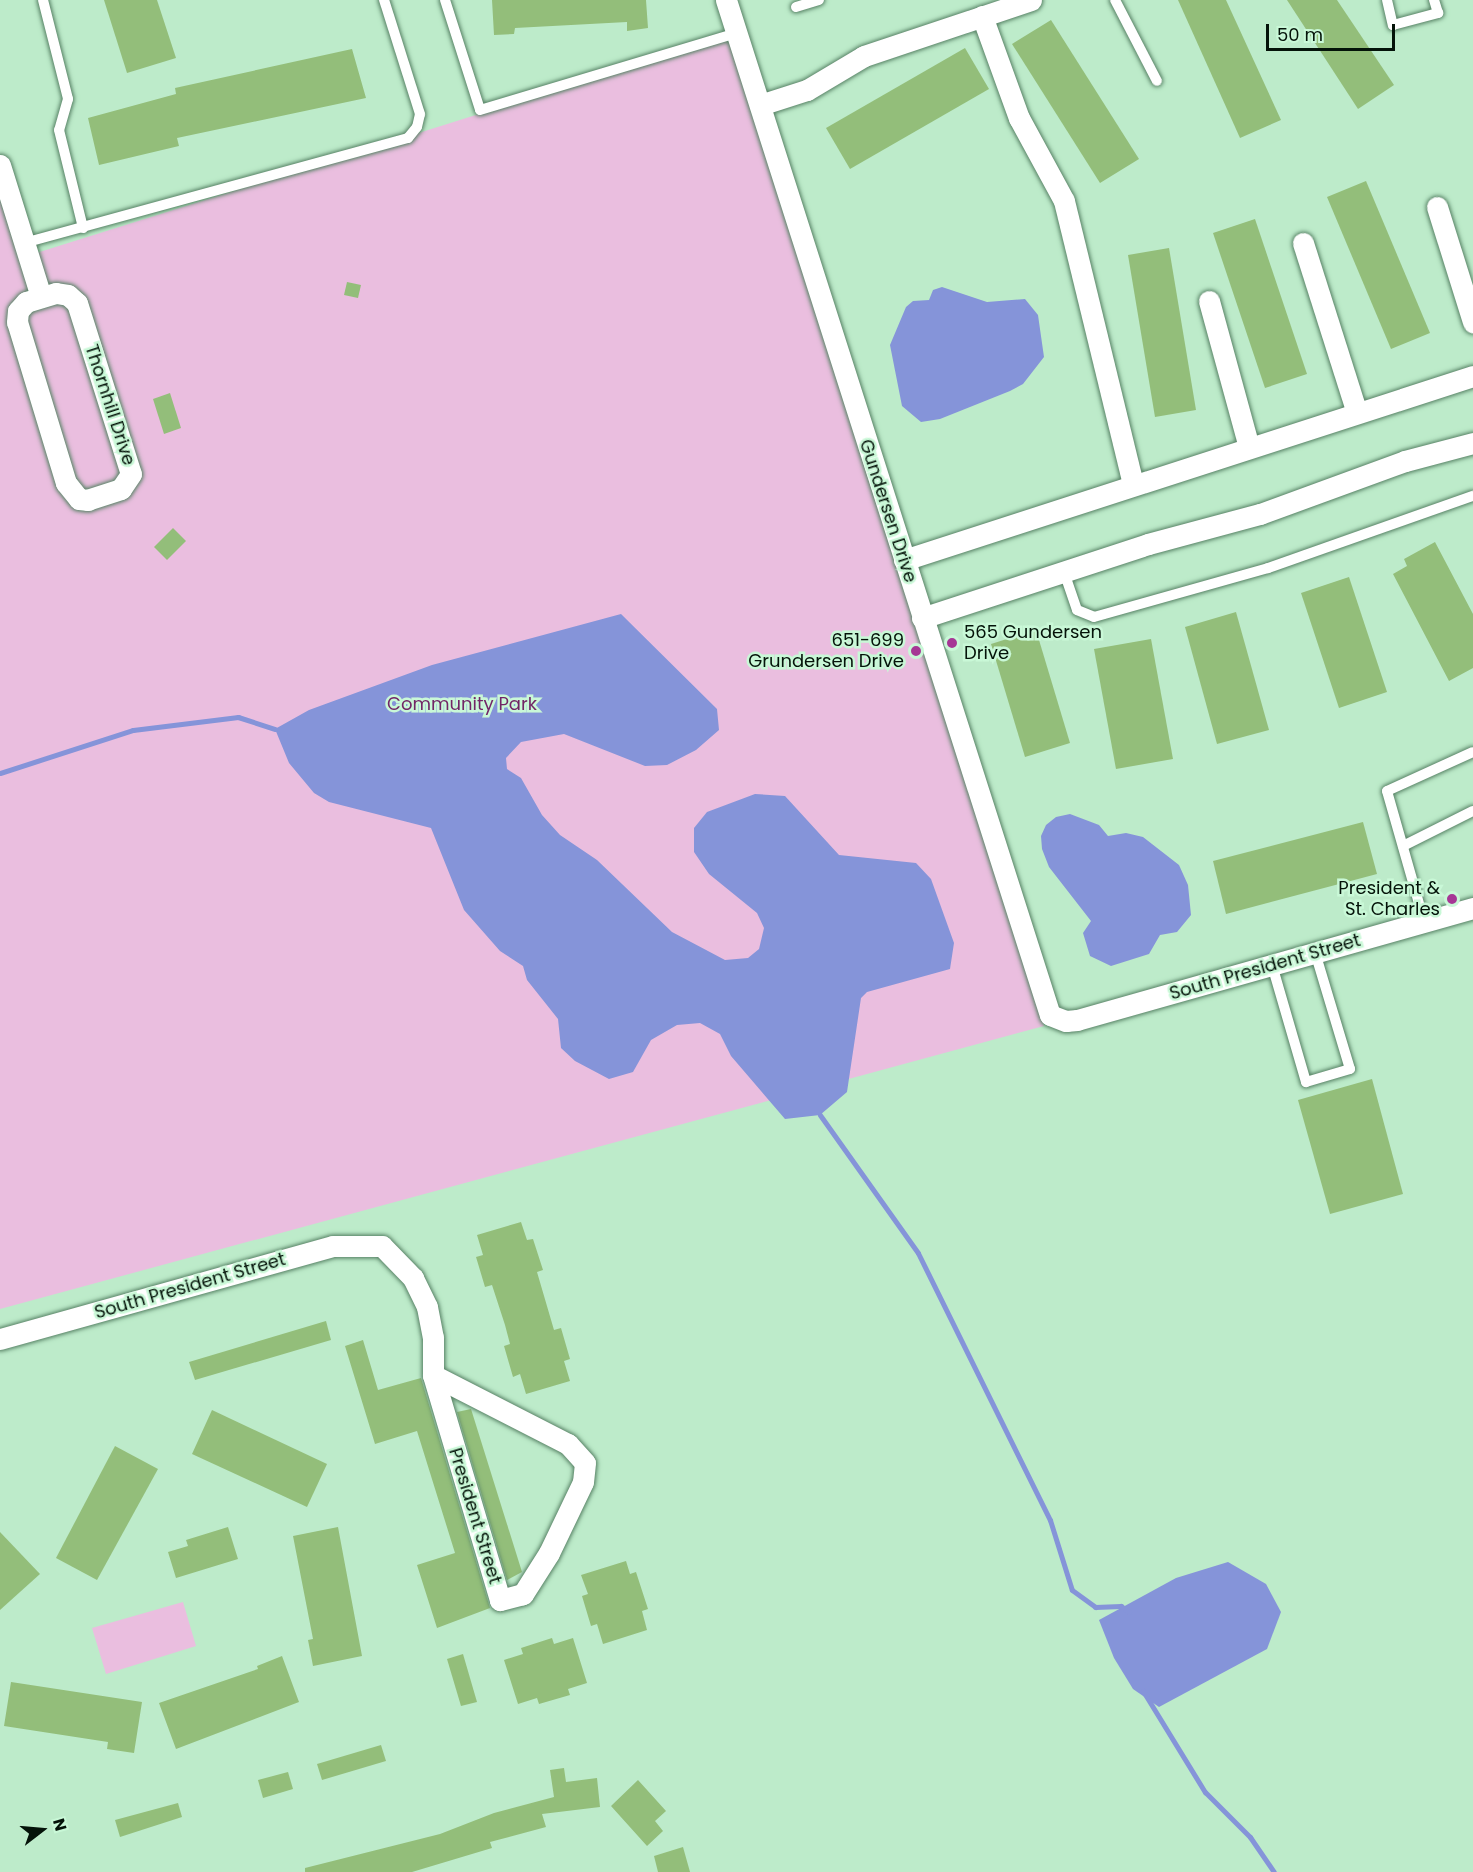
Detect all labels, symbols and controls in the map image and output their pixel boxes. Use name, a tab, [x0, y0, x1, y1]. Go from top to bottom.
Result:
scale bar	[1269, 12, 1398, 50]
text: 50 m	[1277, 22, 1323, 47]
street label: Thornhill Drive	[80, 342, 140, 468]
street label: Gundersen Drive	[855, 437, 921, 585]
place label: 565 Gundersen Drive	[964, 622, 1102, 664]
place label: 651-699 Grundersen Drive	[748, 630, 904, 672]
marker: 565 Gundersen Drive	[945, 636, 959, 650]
marker: 651-699 Grundersen Drive	[909, 644, 923, 658]
park label: Community Park	[387, 693, 537, 715]
place label: President & St. Charles	[1338, 878, 1440, 920]
marker: President & St. Charles	[1445, 892, 1459, 906]
street label: South President Street	[1167, 929, 1363, 1005]
street label: South President Street	[92, 1248, 288, 1324]
street label: President Street	[444, 1445, 506, 1587]
north arrow	[12, 1800, 72, 1860]
text: N	[47, 1816, 72, 1834]

